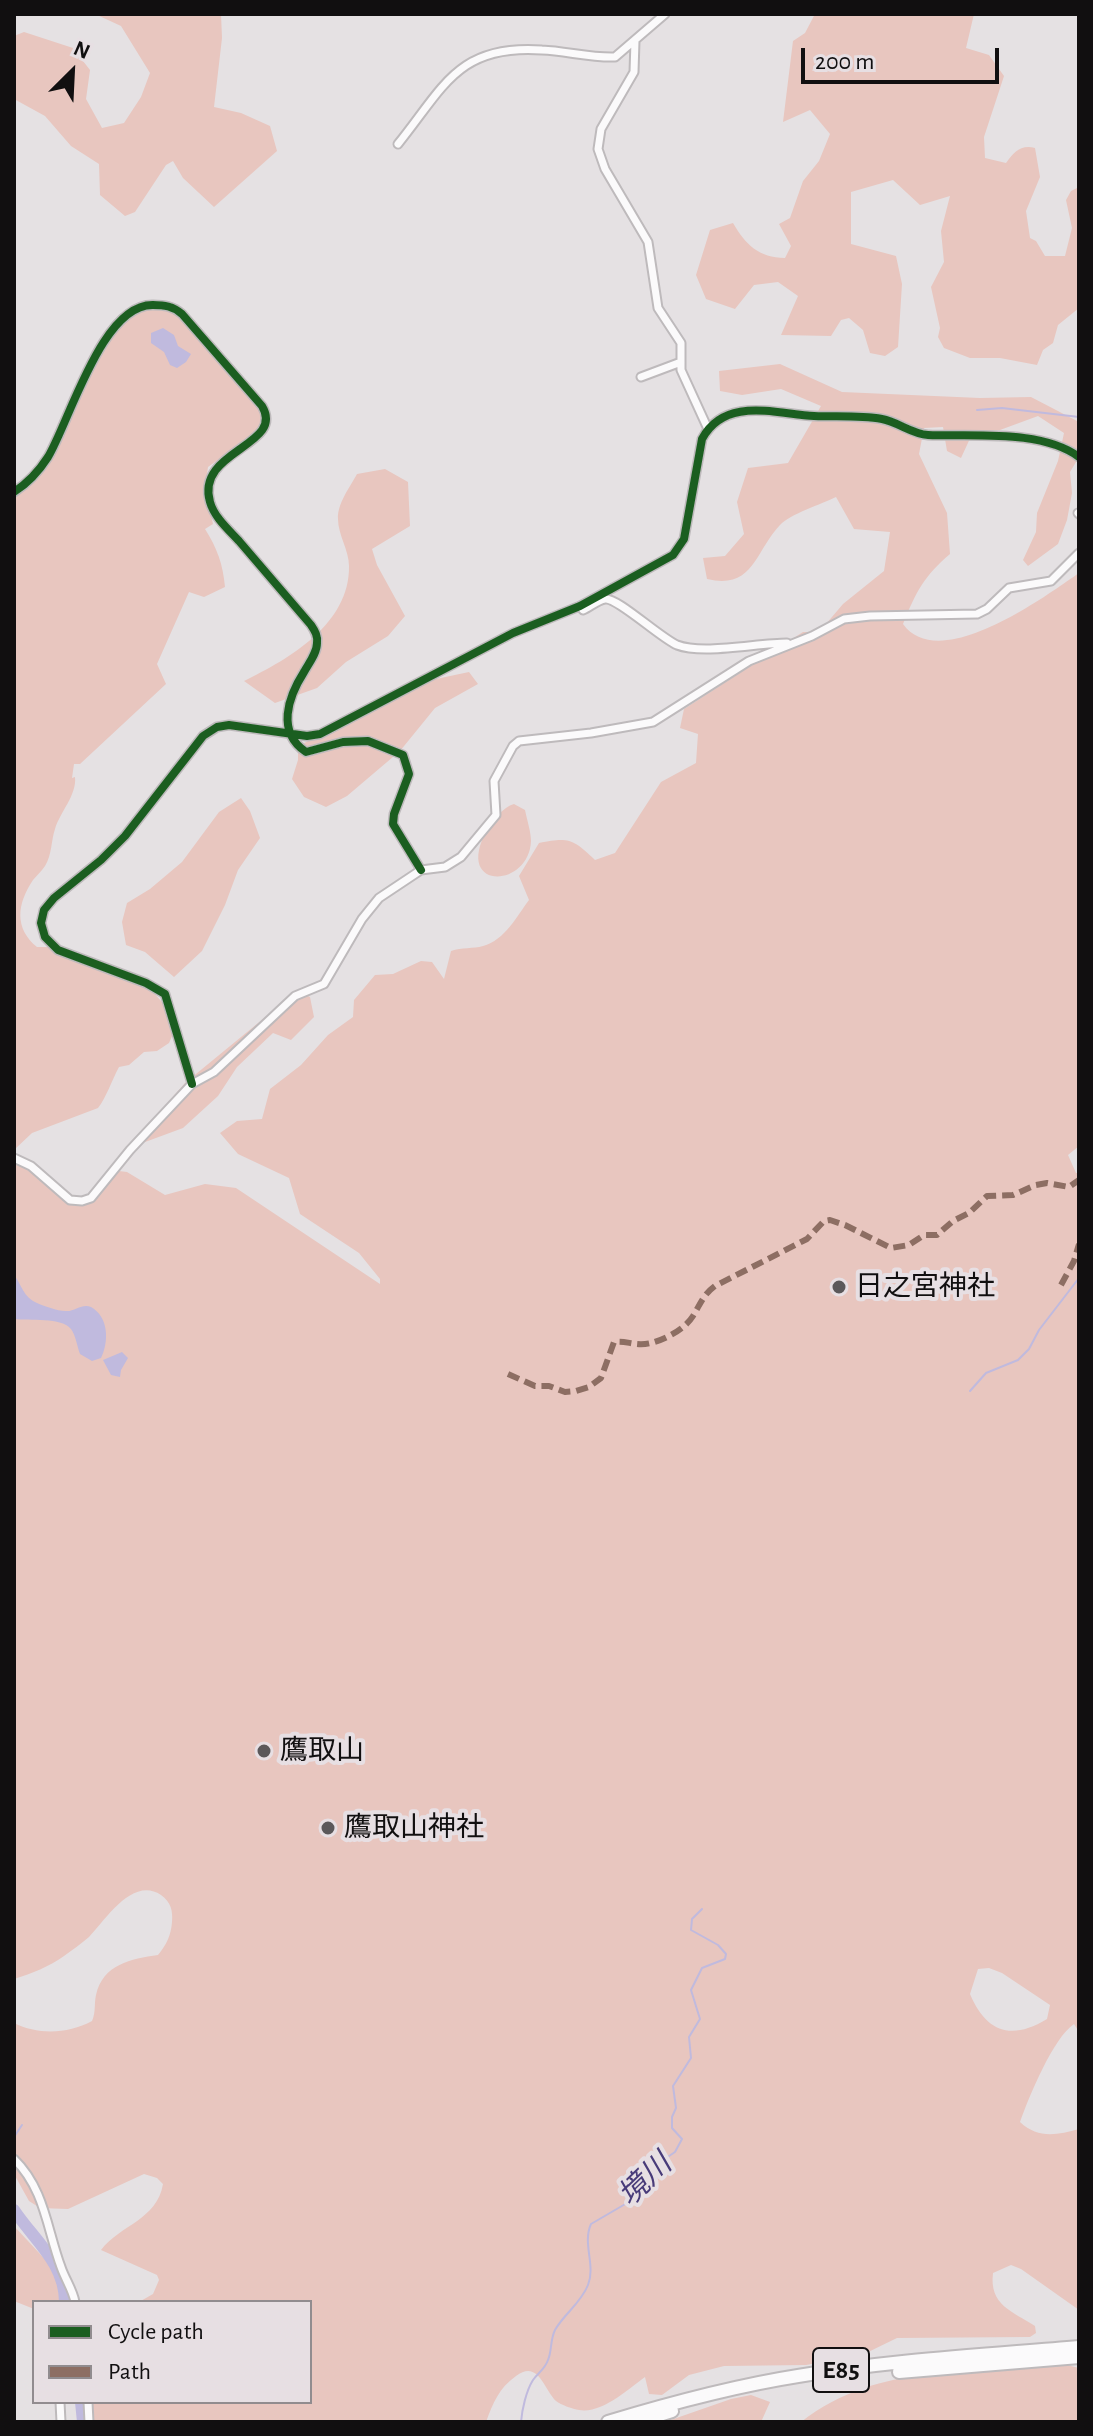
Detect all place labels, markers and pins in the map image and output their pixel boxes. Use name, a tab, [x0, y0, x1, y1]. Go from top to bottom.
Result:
place label: 日之宮神社	[855, 1270, 995, 1304]
marker: 日之宮神社	[830, 1278, 848, 1296]
place label: 鷹取山	[280, 1734, 364, 1768]
marker: 鷹取山	[255, 1742, 273, 1760]
place label: 鷹取山神社	[344, 1811, 484, 1845]
marker: 鷹取山神社	[319, 1819, 337, 1837]

